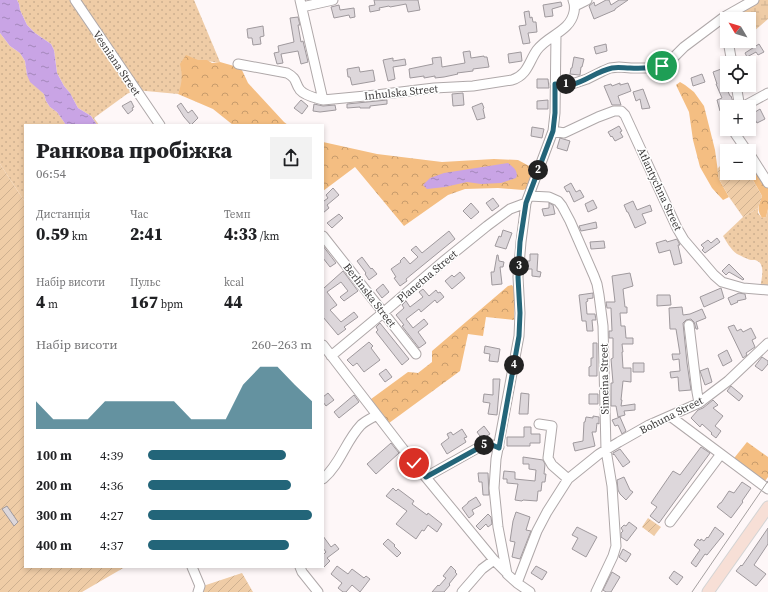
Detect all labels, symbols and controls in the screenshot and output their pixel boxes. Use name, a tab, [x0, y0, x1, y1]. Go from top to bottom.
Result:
north arrow	[720, 12, 756, 48]
map controls	[720, 12, 756, 180]
street label: Vesniana Street	[89, 28, 144, 99]
pin	[645, 49, 679, 83]
icon: arrive	[651, 55, 673, 77]
button: locate	[720, 56, 756, 92]
pin: 1	[556, 74, 576, 94]
text: 1	[563, 76, 569, 91]
street label: Inhulska Street	[363, 81, 439, 104]
button: +	[720, 100, 756, 136]
text: Ранкова пробіжка	[36, 135, 232, 165]
button: share	[270, 137, 312, 179]
button: −	[720, 144, 756, 180]
street label: Atlantychna Street	[634, 145, 686, 234]
pin: 2	[528, 160, 548, 180]
text: 2	[535, 162, 541, 177]
text: 06:54	[36, 165, 66, 182]
text: Дистанція	[36, 207, 90, 222]
text: Час	[130, 207, 148, 222]
text: Темп	[224, 207, 251, 222]
text: 0.59	[36, 222, 69, 246]
text: 2:41	[130, 222, 163, 246]
text: 4:33	[224, 222, 257, 246]
text: km	[69, 229, 88, 244]
text: /km	[257, 229, 279, 244]
street label: Planetna Street	[394, 246, 461, 306]
pin: 3	[509, 256, 529, 276]
text: 3	[516, 258, 522, 273]
street label: Berlinska Street	[340, 260, 400, 331]
text: Набір висоти	[36, 275, 105, 290]
text: Пульс	[130, 275, 161, 290]
text: kcal	[224, 275, 244, 290]
text: 4	[36, 290, 45, 314]
text: 167	[130, 290, 158, 314]
text: 44	[224, 290, 243, 314]
text: m	[45, 297, 58, 312]
text: bpm	[158, 297, 183, 312]
text: Набір висоти	[36, 336, 118, 353]
text: 260–263 m	[252, 336, 312, 353]
street label: Simeina Street	[596, 343, 613, 415]
pin: 4	[504, 355, 524, 375]
text: 4	[511, 357, 517, 372]
street label: Bohuna Street	[637, 393, 706, 438]
pin: 5	[474, 435, 494, 455]
text: 5	[481, 437, 487, 452]
pin	[397, 446, 431, 480]
text: 100 m	[36, 447, 72, 464]
text: 4:39	[100, 447, 123, 464]
icon: check	[403, 452, 425, 474]
text: 200 m	[36, 477, 72, 494]
text: 4:36	[100, 477, 123, 494]
text: 300 m	[36, 507, 72, 524]
text: 4:27	[100, 507, 123, 524]
text: 400 m	[36, 537, 72, 554]
text: 4:37	[100, 537, 123, 554]

